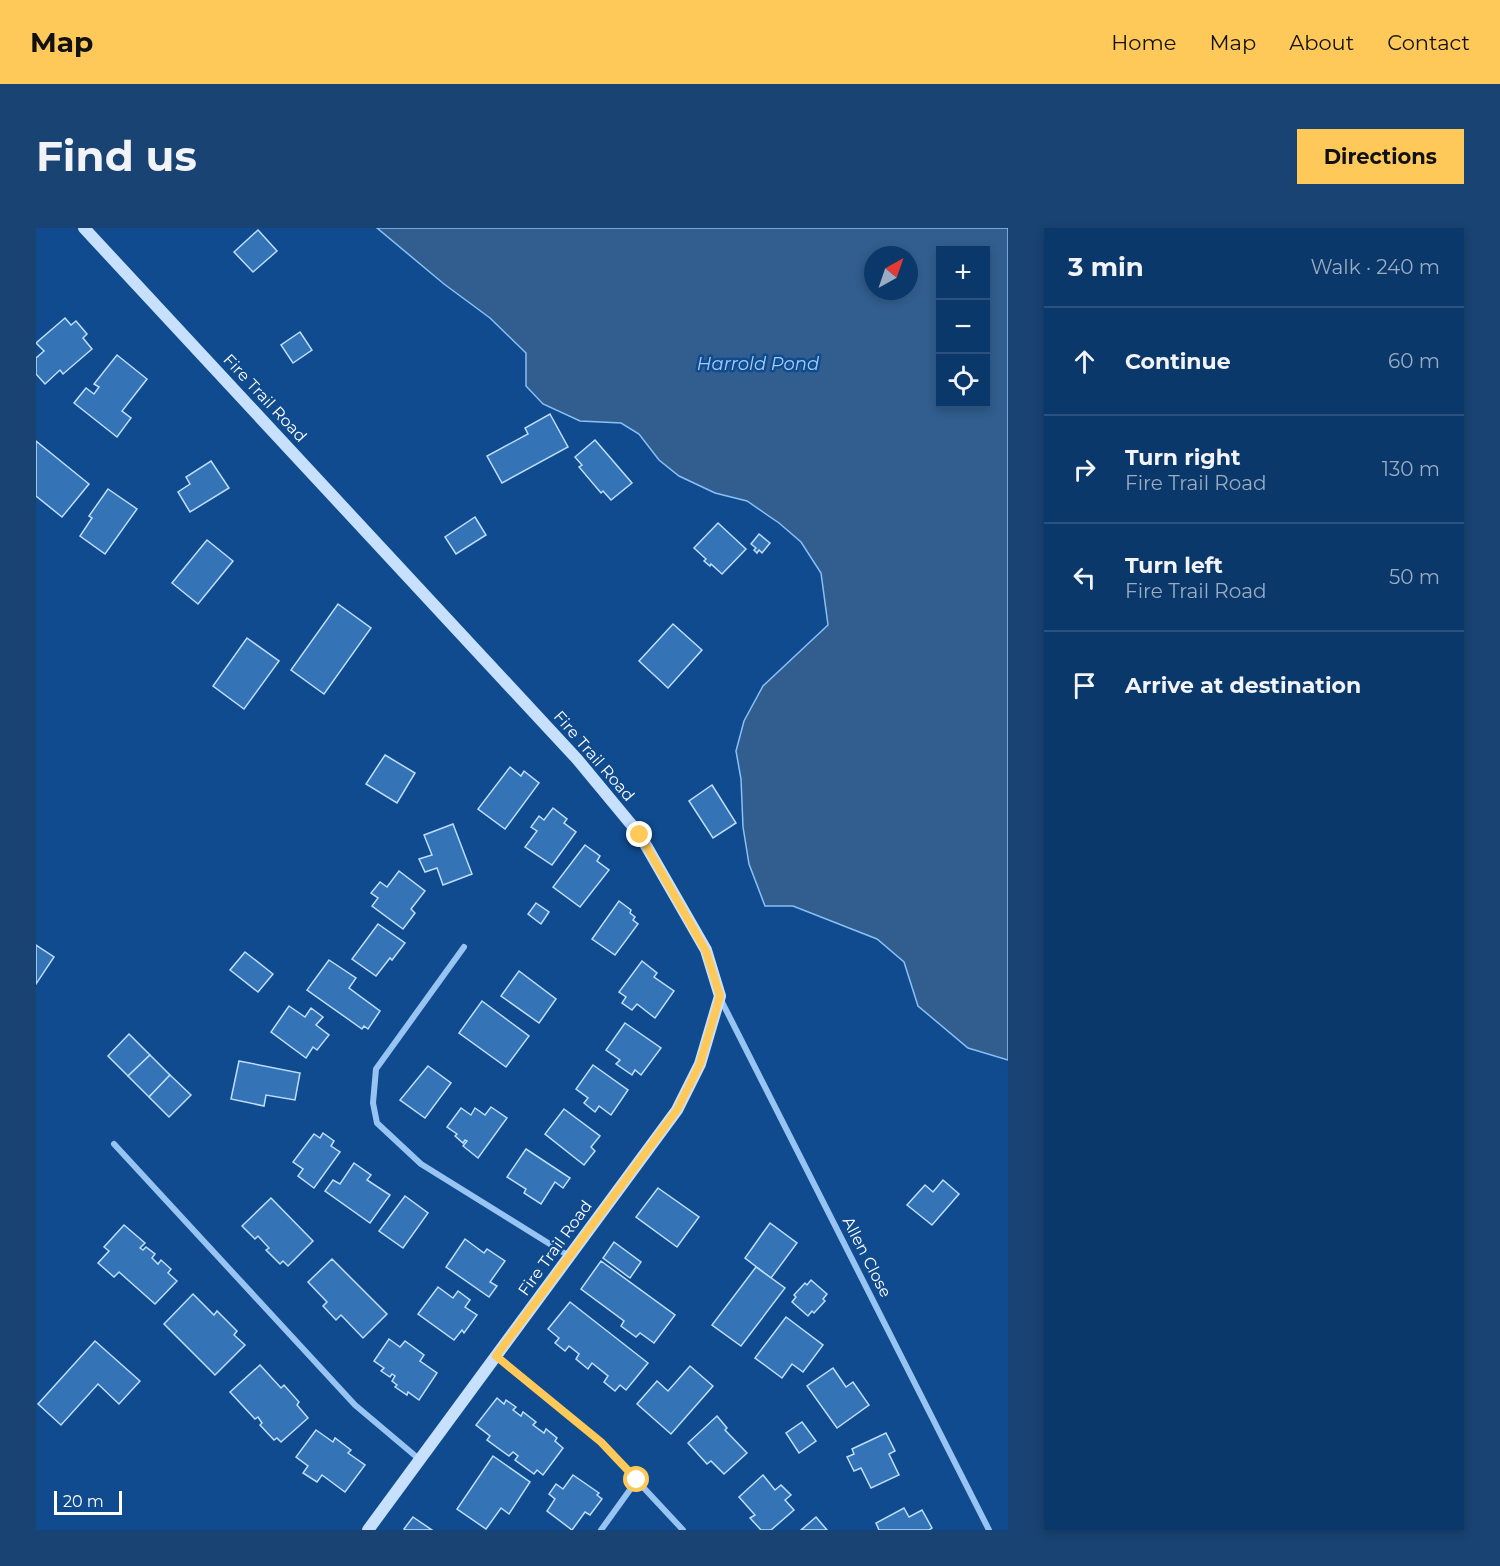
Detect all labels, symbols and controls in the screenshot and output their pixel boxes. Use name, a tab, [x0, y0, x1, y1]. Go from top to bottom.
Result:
text: Map	[30, 25, 93, 59]
text: Home	[1111, 30, 1176, 55]
text: Map	[1209, 30, 1256, 55]
text: About	[1289, 30, 1354, 55]
text: Contact	[1387, 30, 1470, 55]
button: Directions	[1297, 129, 1464, 184]
text: Find us	[36, 130, 197, 182]
north arrow	[864, 246, 918, 300]
map controls	[936, 246, 990, 408]
button: +	[936, 246, 990, 300]
text: 3 min	[1068, 251, 1144, 283]
text: Walk · 240 m	[1310, 255, 1440, 279]
button: −	[936, 300, 990, 354]
icon: ahead	[1068, 345, 1101, 378]
text: Continue	[1125, 348, 1231, 375]
text: 60 m	[1388, 349, 1440, 373]
street label: Fire Trail Road	[219, 350, 311, 446]
water label: Harrold Pond	[697, 353, 820, 375]
button: locate	[936, 354, 990, 408]
text: Turn right	[1125, 444, 1240, 471]
icon: right	[1068, 453, 1101, 486]
text: 130 m	[1382, 457, 1440, 481]
text: Fire Trail Road	[1125, 471, 1267, 495]
text: Turn left	[1125, 552, 1223, 579]
icon: left	[1068, 561, 1101, 594]
text: 50 m	[1389, 565, 1440, 589]
text: Fire Trail Road	[1125, 579, 1267, 603]
icon: arrive	[1068, 669, 1101, 702]
text: Arrive at destination	[1125, 672, 1361, 699]
street label: Fire Trail Road	[550, 707, 638, 805]
route end	[626, 821, 652, 847]
street label: Fire Trail Road	[514, 1197, 596, 1299]
street label: Allen Close	[839, 1214, 895, 1300]
route start	[623, 1466, 649, 1492]
scale bar	[54, 1488, 122, 1516]
text: 20 m	[63, 1492, 104, 1511]

